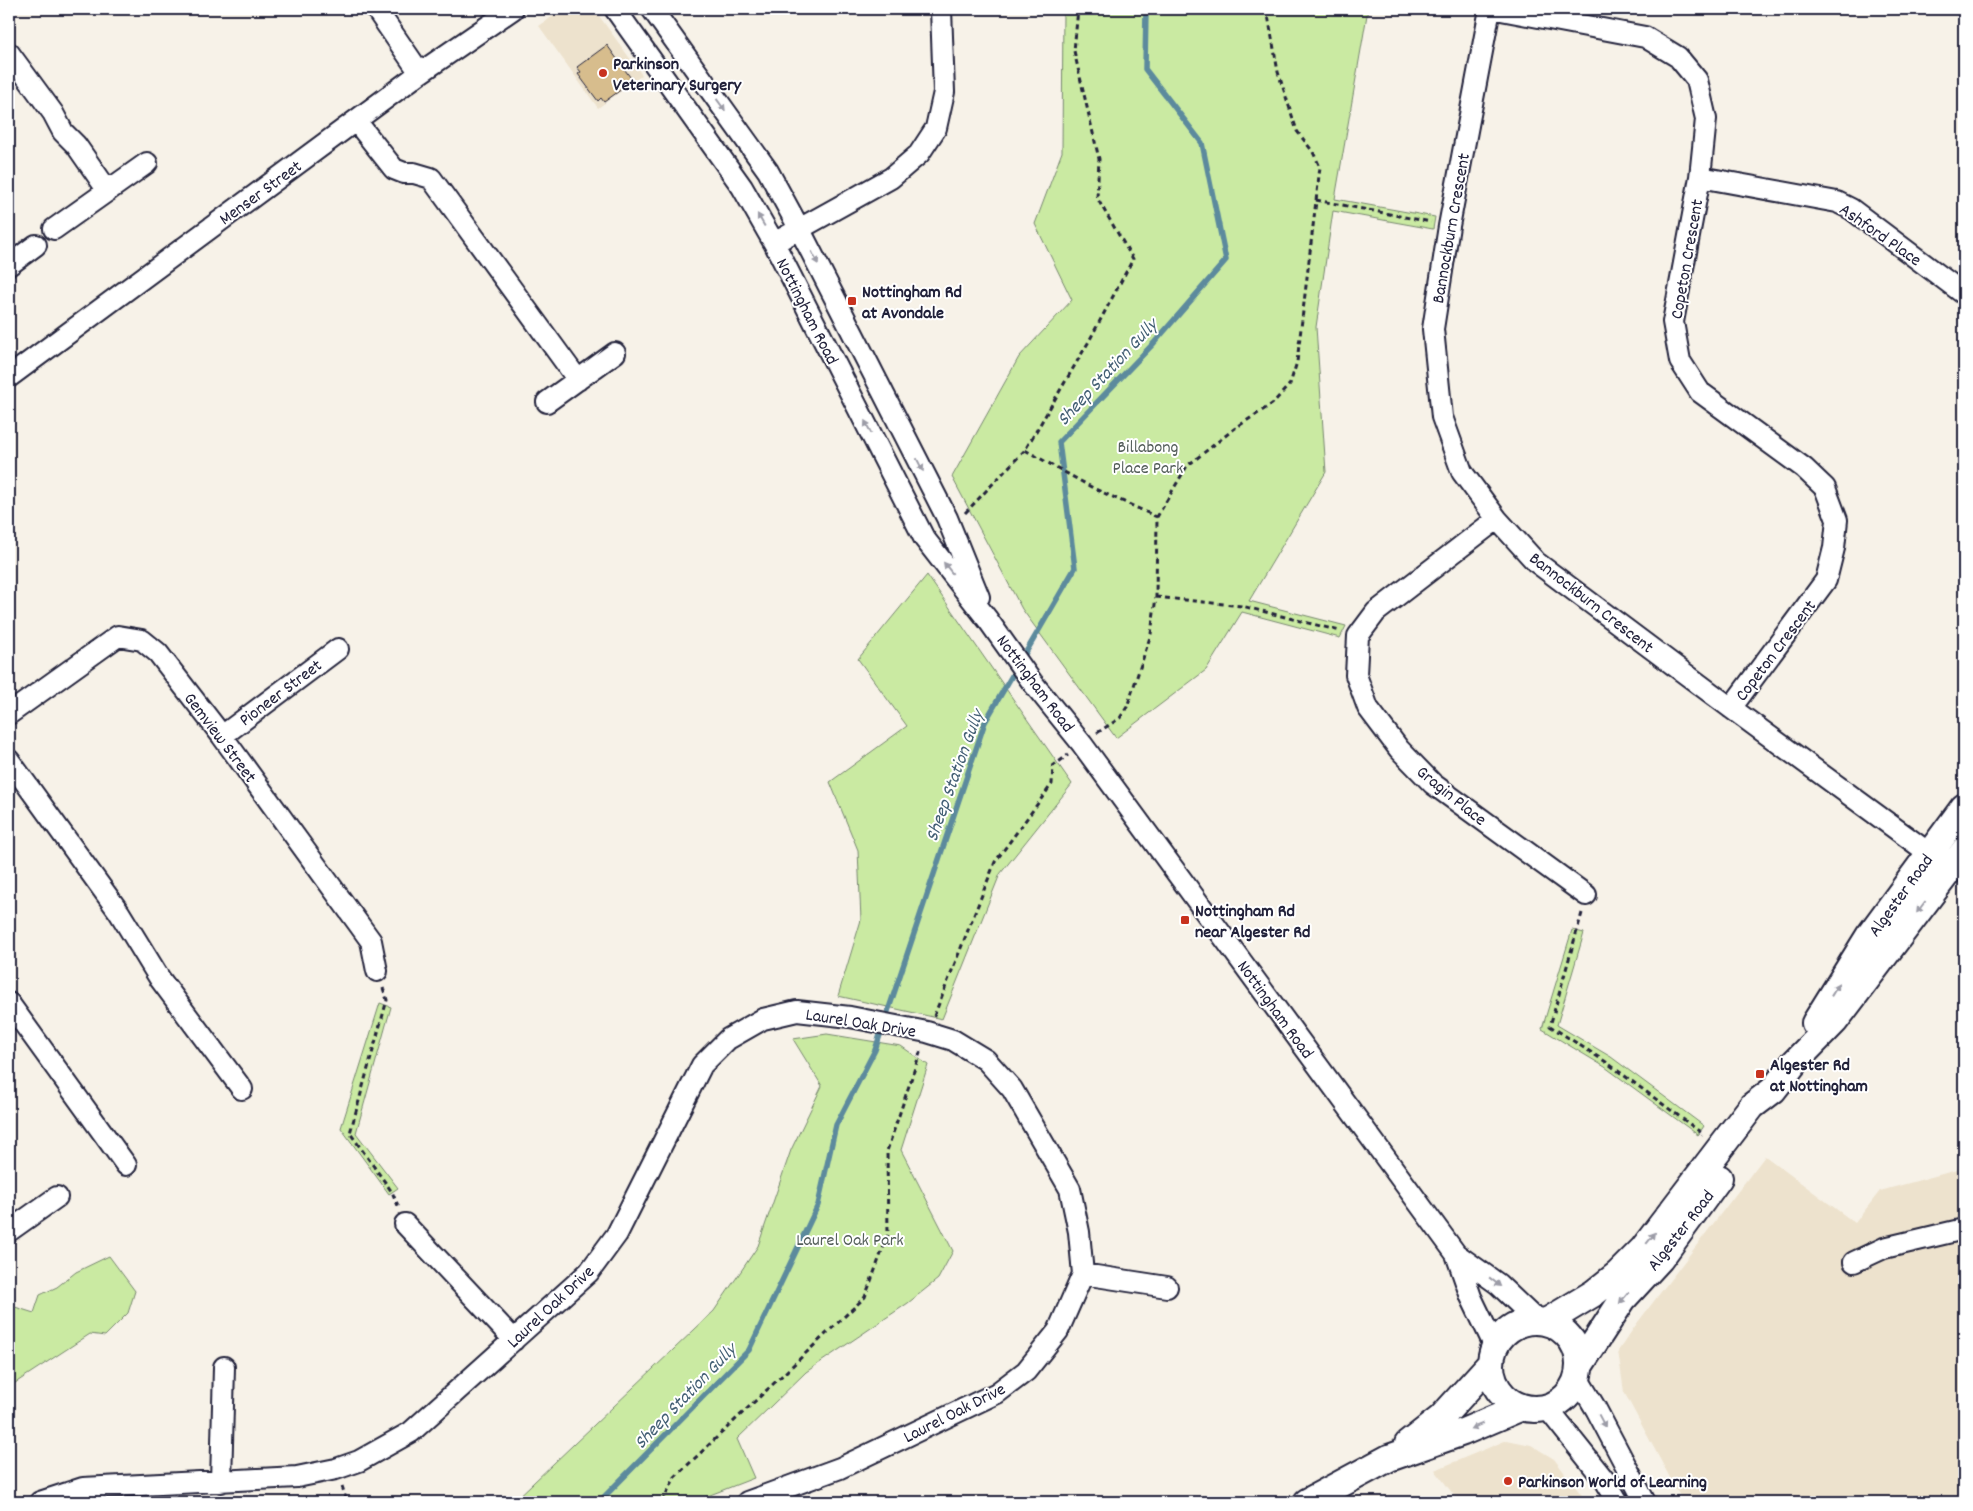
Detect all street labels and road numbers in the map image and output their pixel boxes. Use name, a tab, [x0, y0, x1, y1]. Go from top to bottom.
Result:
street label: Bannockburn Crescent	[1427, 151, 1478, 305]
street label: Menser Street	[215, 155, 308, 233]
street label: Copeton Crescent	[1666, 197, 1711, 321]
street label: Ashford Place	[1833, 198, 1926, 274]
street label: Nottingham Road	[768, 255, 843, 370]
street label: Bannockburn Crescent	[1523, 547, 1658, 661]
street label: Copeton Crescent	[1730, 595, 1824, 708]
street label: Nottingham Road	[989, 630, 1079, 739]
street label: Pioneer Street	[235, 654, 329, 734]
street label: Gemview Street	[177, 688, 262, 789]
street label: Gragin Place	[1410, 761, 1491, 833]
street label: Algester Road	[1864, 850, 1941, 943]
street label: Nottingham Road	[1230, 956, 1318, 1065]
street label: Laurel Oak Drive	[804, 1003, 918, 1046]
street label: Algester Road	[1642, 1186, 1722, 1277]
street label: Laurel Oak Drive	[502, 1261, 601, 1355]
street label: Laurel Oak Drive	[900, 1378, 1011, 1451]

